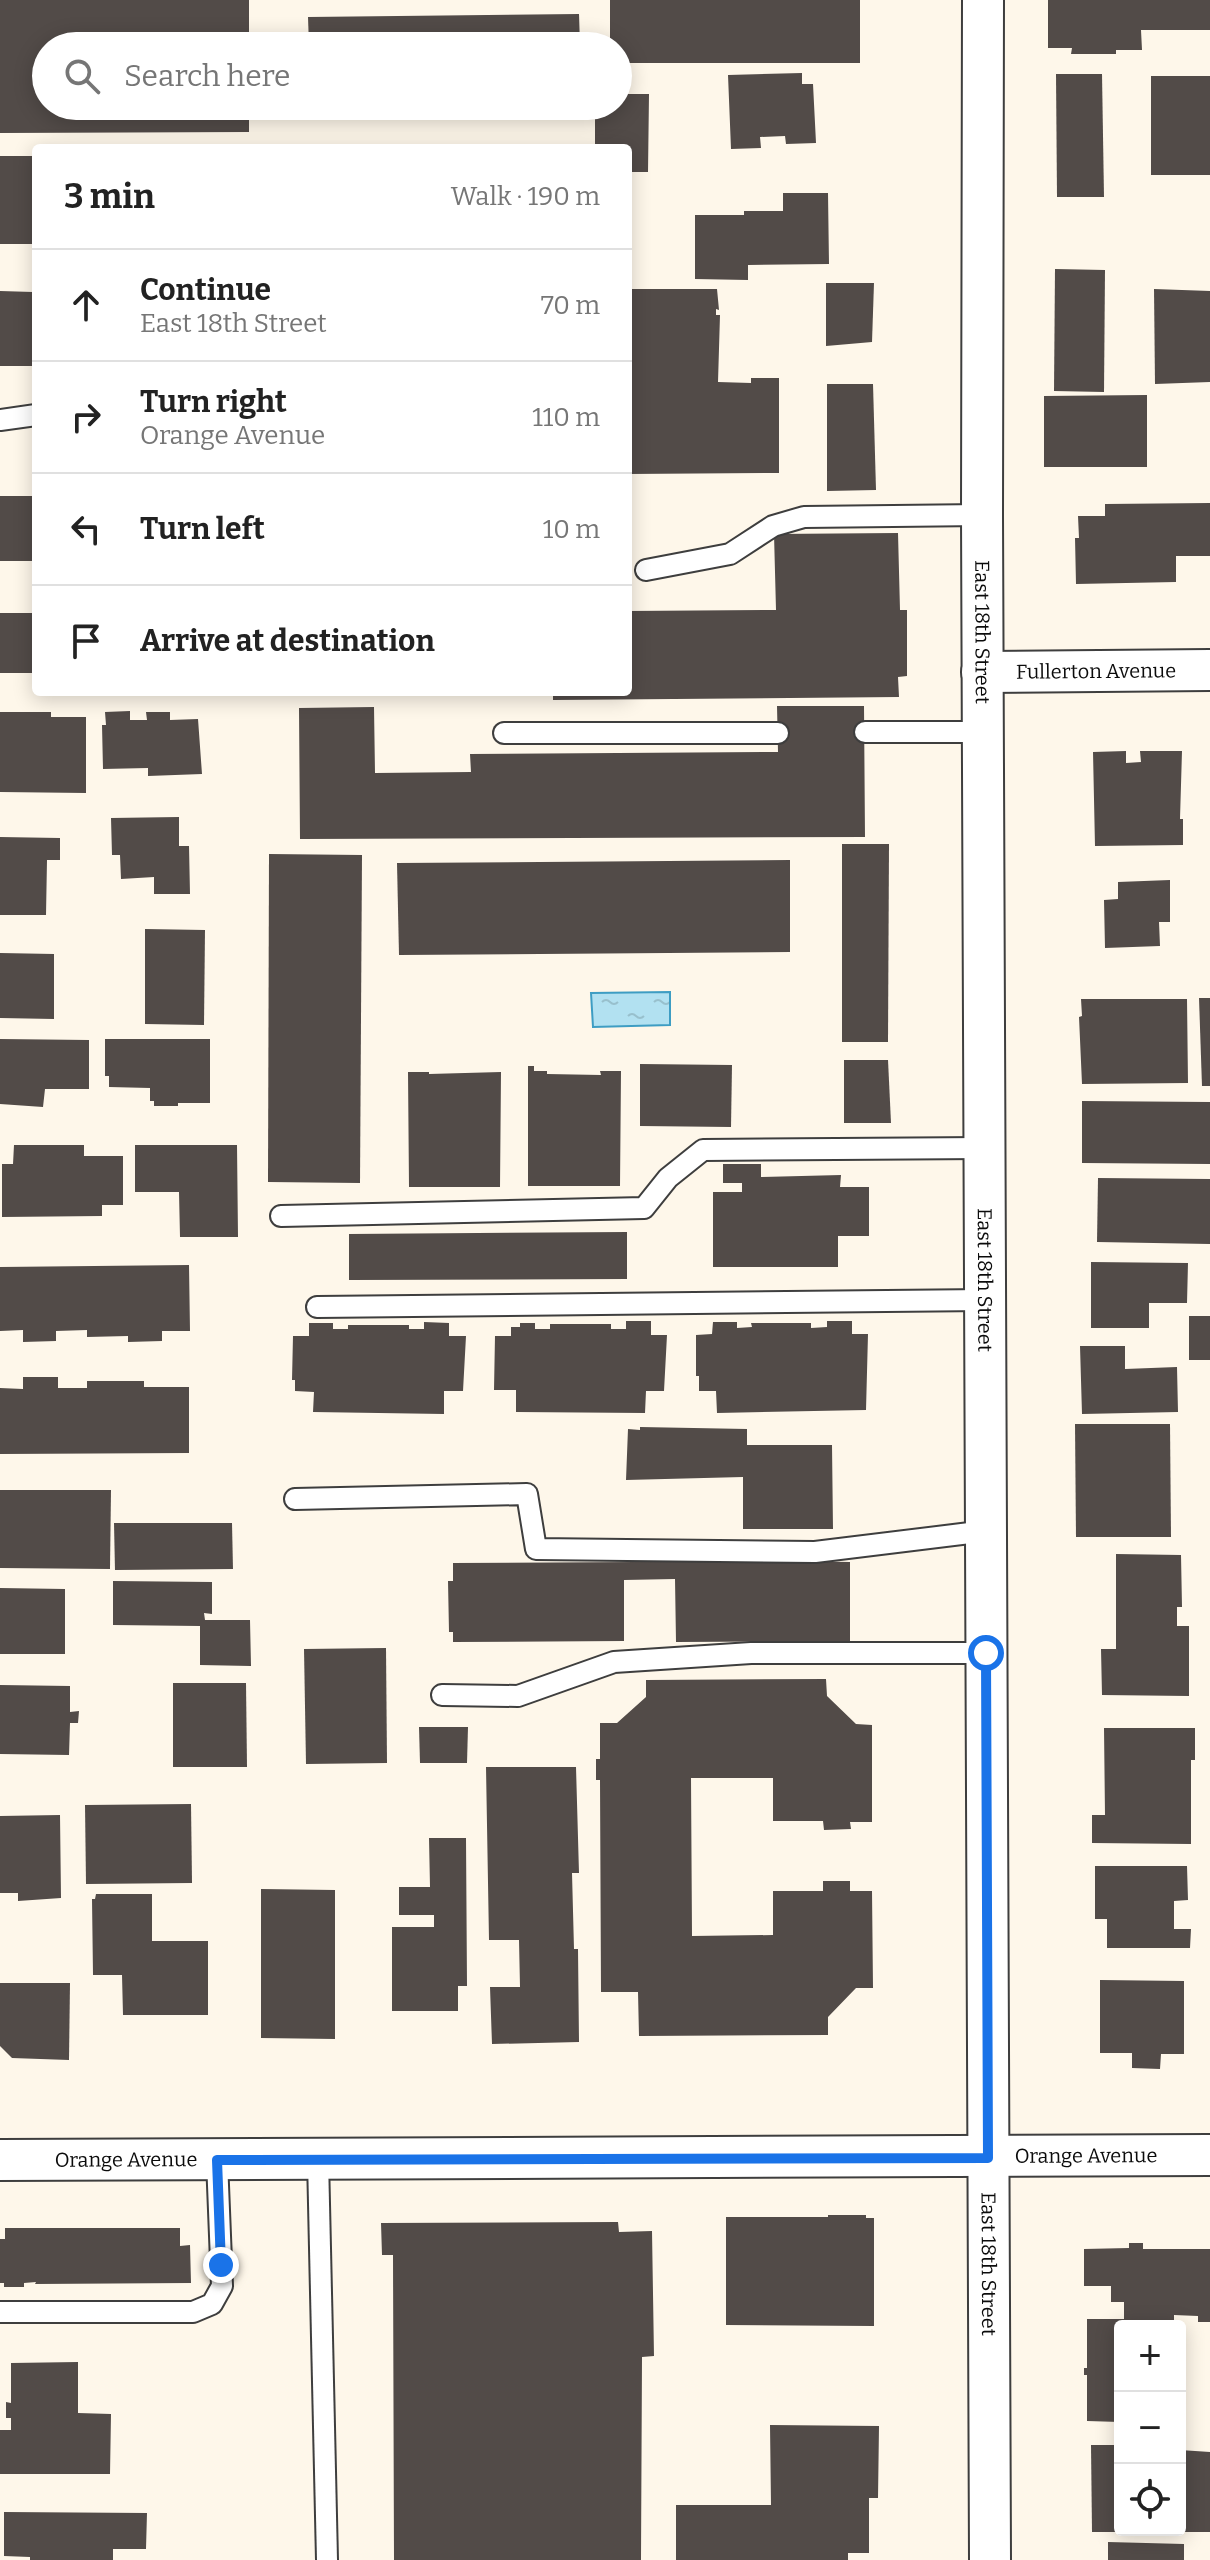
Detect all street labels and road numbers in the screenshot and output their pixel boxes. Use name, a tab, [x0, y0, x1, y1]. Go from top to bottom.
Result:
street label: East 18th Street	[970, 560, 995, 704]
street label: Fullerton Avenue	[1016, 658, 1176, 684]
street label: East 18th Street	[973, 1208, 997, 1352]
street label: Orange Avenue	[1015, 2143, 1157, 2168]
street label: Orange Avenue	[55, 2147, 197, 2172]
street label: East 18th Street	[977, 2192, 1001, 2336]

